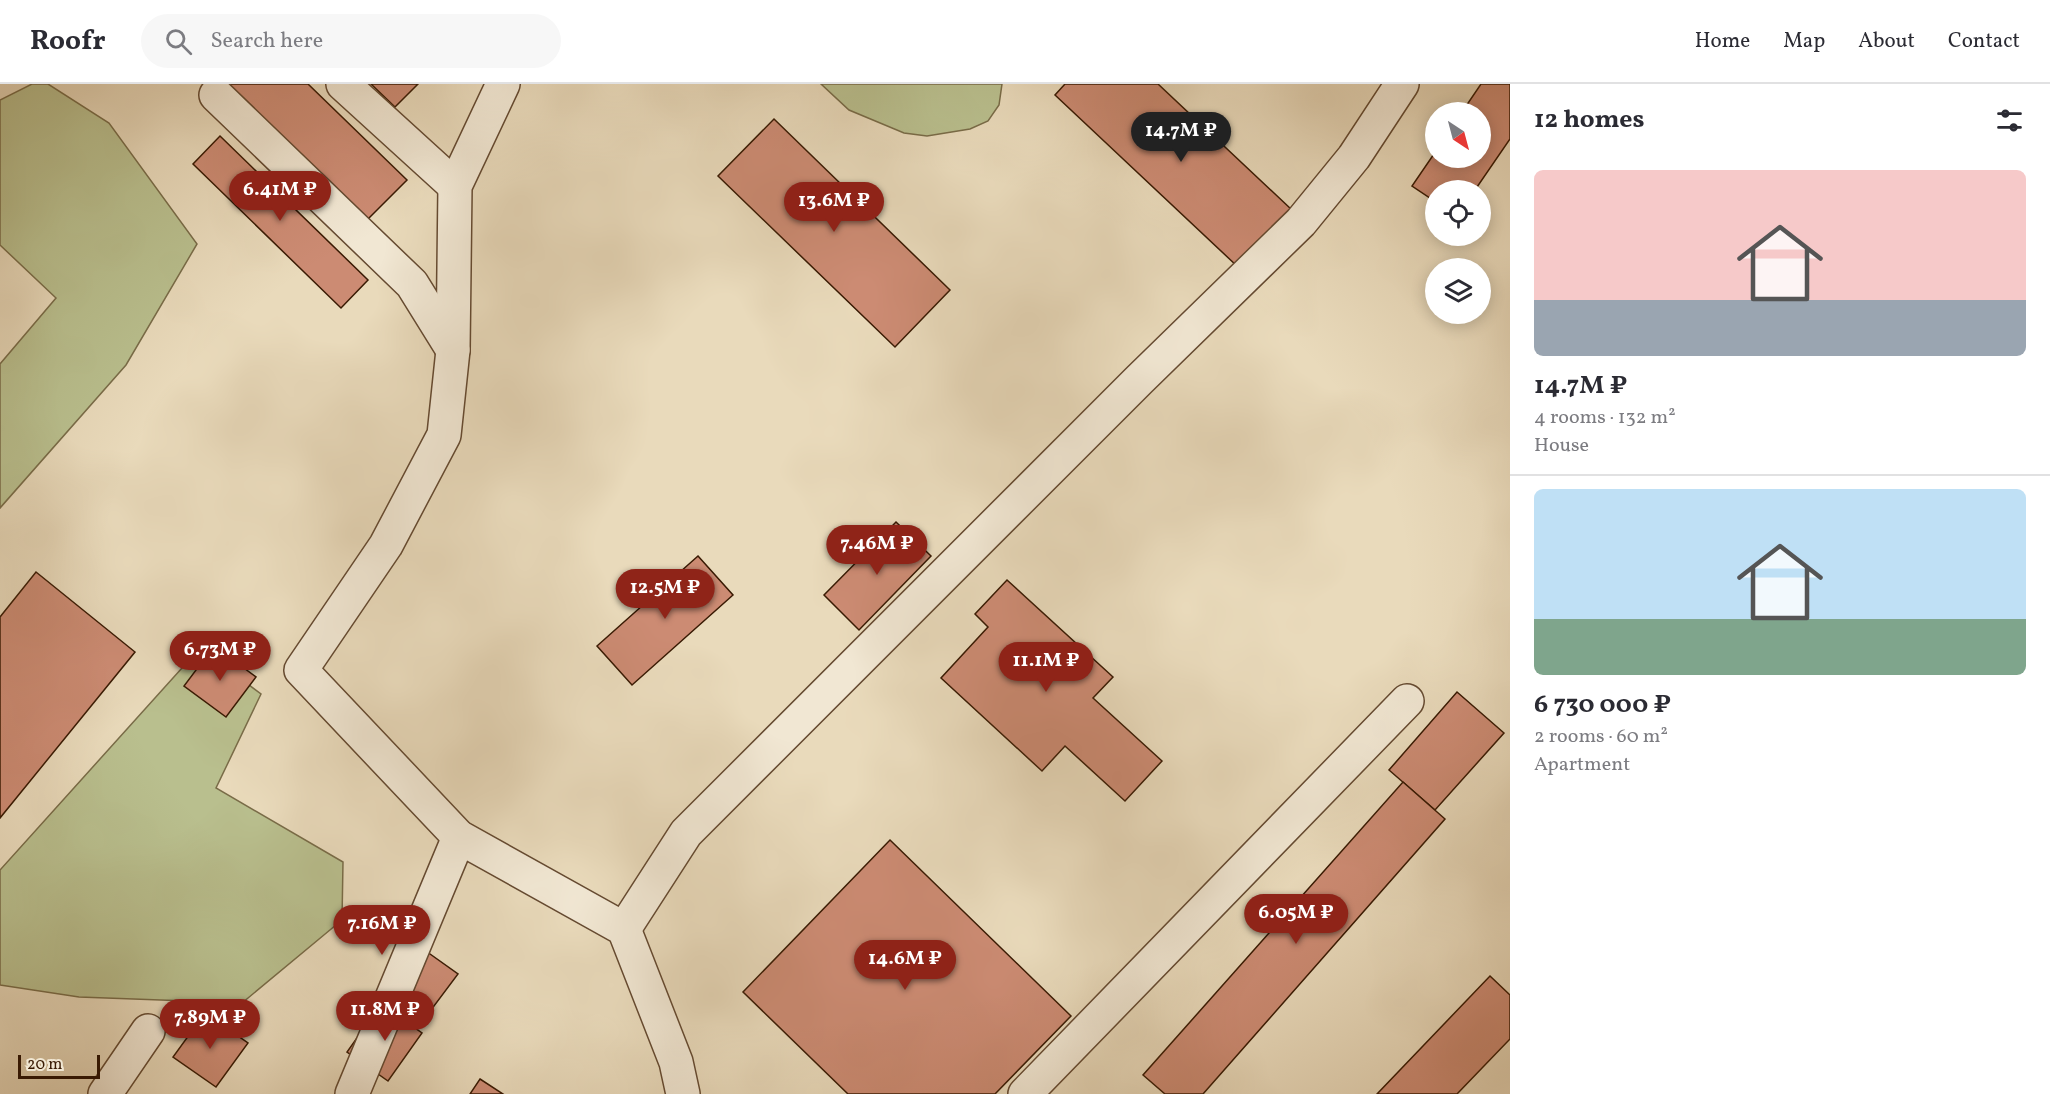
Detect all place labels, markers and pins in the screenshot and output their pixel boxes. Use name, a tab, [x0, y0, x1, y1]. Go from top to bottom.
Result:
pin: 14.7M ₽	[1126, 112, 1236, 163]
pin: 6.41M ₽	[225, 171, 335, 222]
pin: 13.6M ₽	[779, 182, 889, 233]
pin: 7.46M ₽	[822, 525, 932, 576]
pin: 12.5M ₽	[610, 569, 720, 620]
pin: 6.73M ₽	[165, 631, 275, 682]
pin: 11.1M ₽	[991, 642, 1101, 693]
pin: 6.05M ₽	[1241, 894, 1351, 945]
pin: 7.16M ₽	[327, 905, 437, 956]
pin: 14.6M ₽	[850, 940, 960, 991]
pin: 11.8M ₽	[330, 991, 440, 1042]
pin: 7.89M ₽	[155, 999, 265, 1050]

